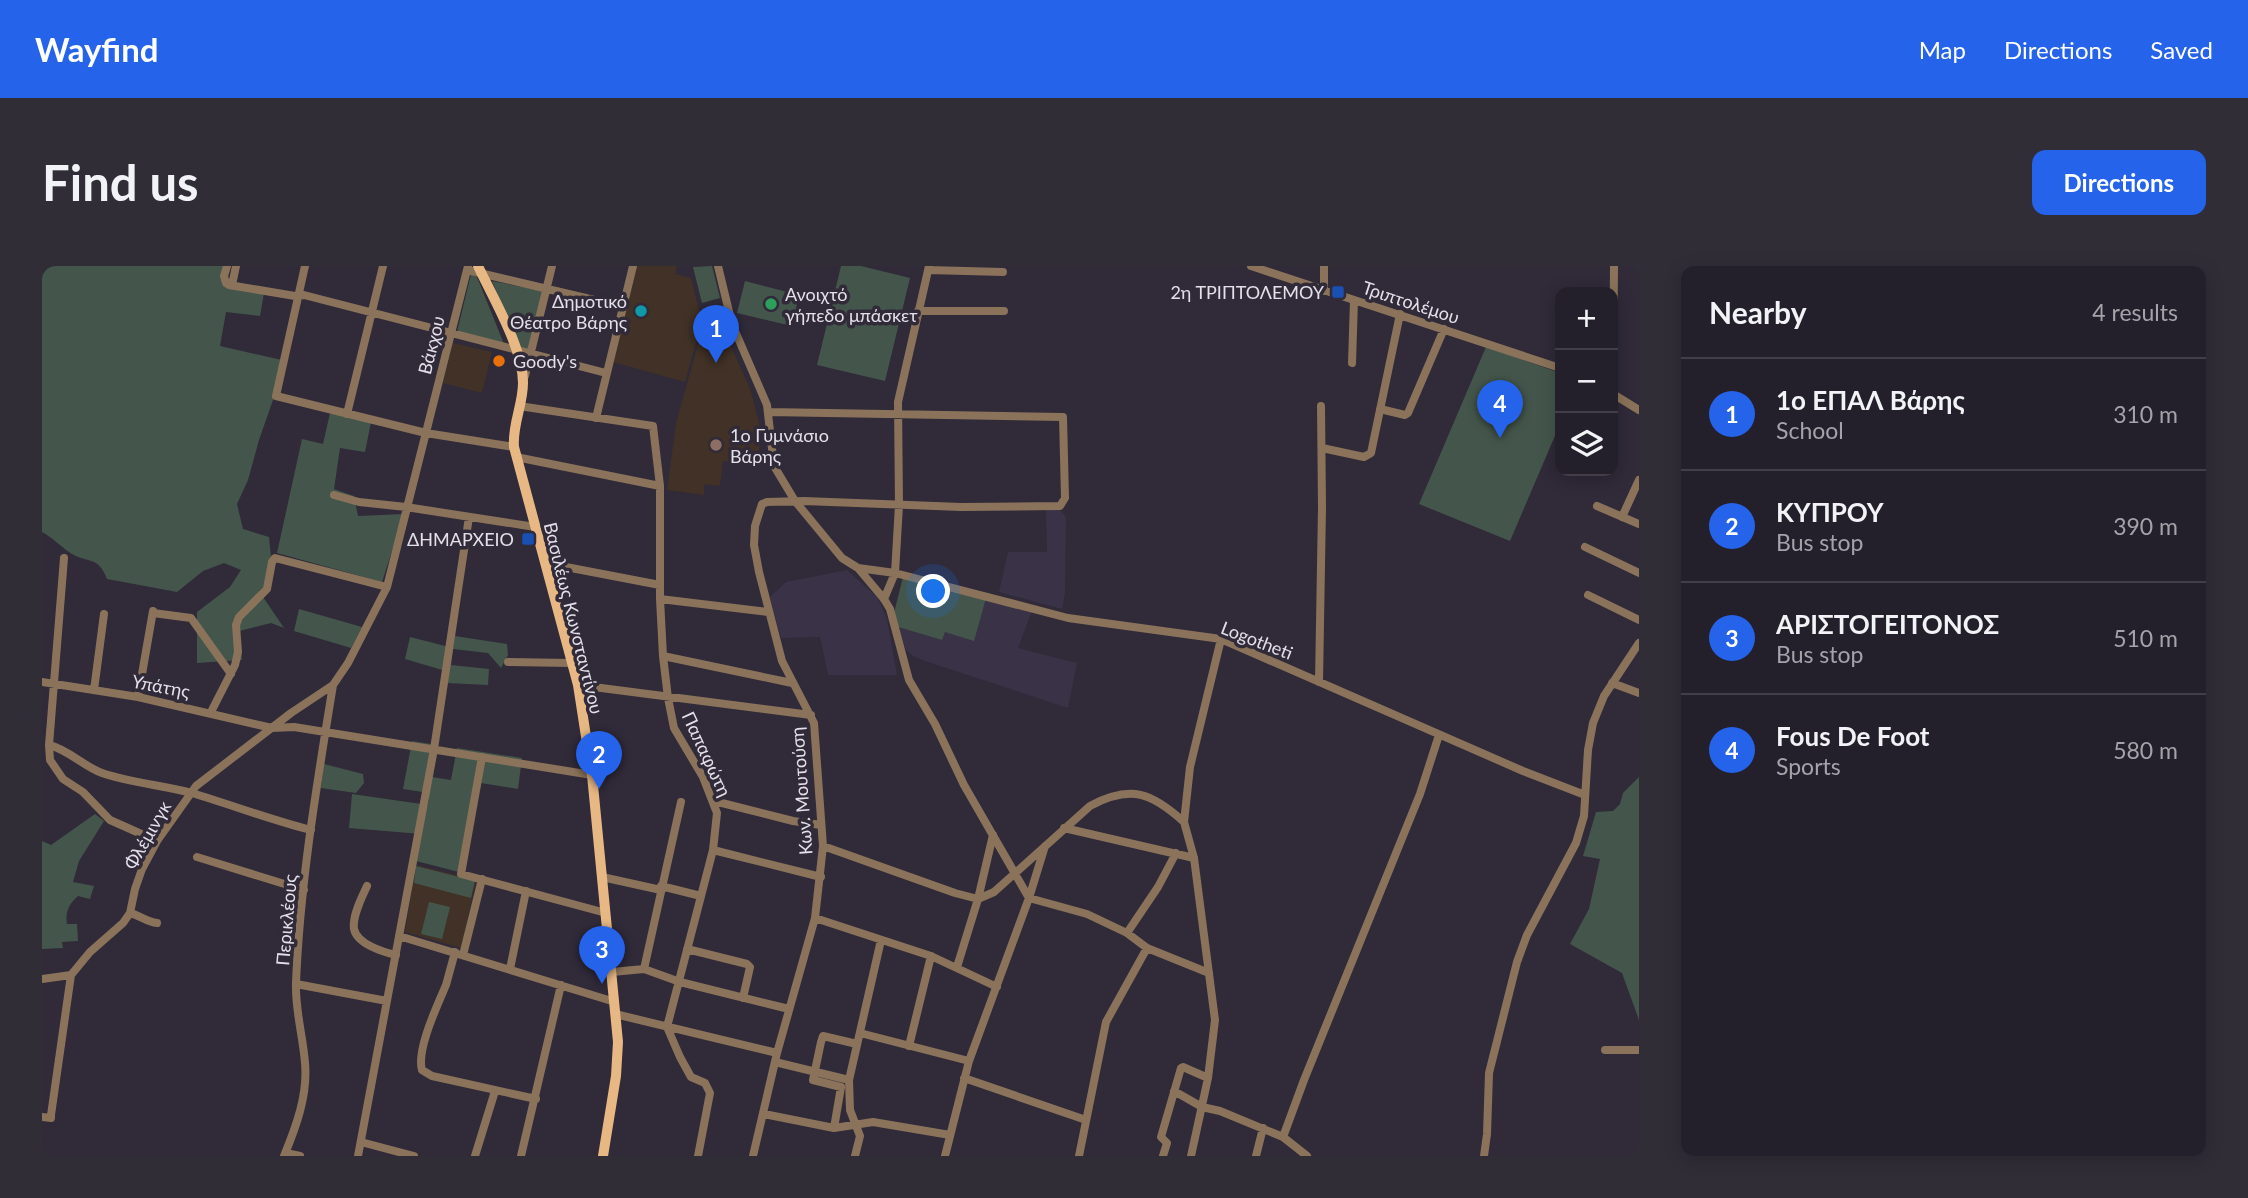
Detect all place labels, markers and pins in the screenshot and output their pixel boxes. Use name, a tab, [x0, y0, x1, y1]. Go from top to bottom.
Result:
place label: 2η ΤΡΙΠΤΟΛΕΜΟΥ	[1170, 281, 1325, 303]
place label: Ανοιχτό γήπεδο μπάσκετ	[785, 283, 918, 326]
marker: 2η ΤΡΙΠΤΟΛΕΜΟΥ	[1330, 284, 1346, 300]
place label: Δημοτικό Θέατρο Βάρης	[510, 290, 628, 333]
marker: Ανοιχτό γήπεδο μπάσκετ	[763, 296, 779, 312]
marker: Δημοτικό Θέατρο Βάρης	[633, 303, 649, 319]
pin: 1	[693, 305, 739, 363]
place label: Goody's	[513, 350, 577, 372]
marker: Goody's	[491, 353, 507, 369]
pin: 4	[1477, 380, 1523, 438]
place label: 1ο Γυμνάσιο Βάρης	[730, 424, 829, 467]
marker: 1ο Γυμνάσιο Βάρης	[708, 437, 724, 453]
place label: ΔΗΜΑΡΧΕΙΟ	[407, 528, 514, 550]
marker: ΔΗΜΑΡΧΕΙΟ	[520, 531, 536, 547]
pin: 2	[576, 731, 622, 789]
pin: 3	[579, 926, 625, 984]

